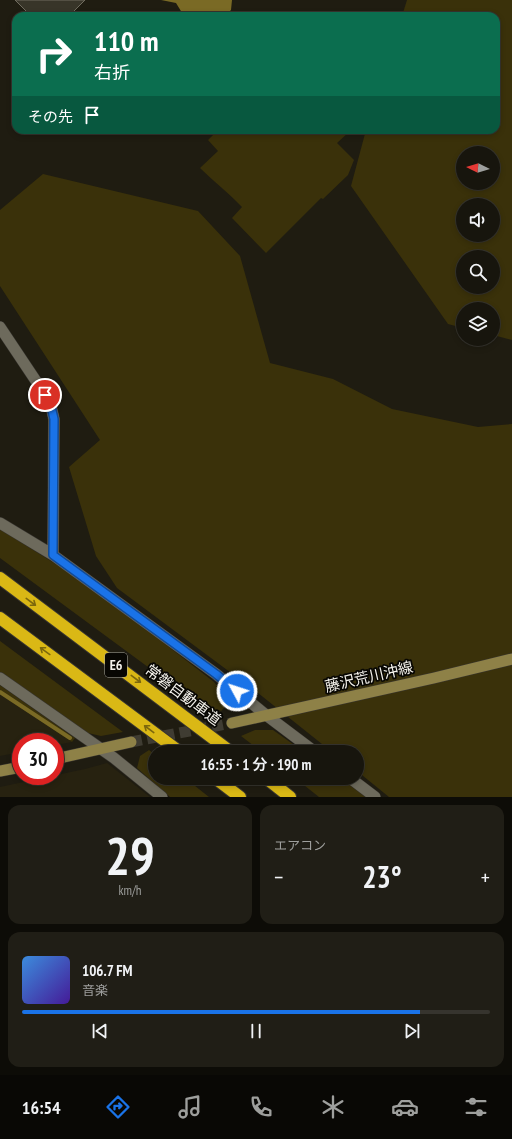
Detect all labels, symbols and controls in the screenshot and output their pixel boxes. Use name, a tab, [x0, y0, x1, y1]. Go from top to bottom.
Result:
text: 110 m	[94, 22, 158, 59]
icon: right	[28, 28, 80, 80]
text: 右折	[94, 61, 130, 84]
icon: arrive	[81, 104, 103, 126]
text: その先	[28, 107, 73, 126]
north arrow	[456, 146, 500, 190]
map controls	[456, 146, 500, 346]
button: sound	[456, 198, 500, 242]
button: search	[456, 250, 500, 294]
button: layers	[456, 302, 500, 346]
pin	[28, 378, 62, 412]
icon: arrive	[34, 384, 56, 406]
one-way arrow	[26, 597, 37, 606]
one-way arrow	[40, 647, 51, 655]
road number: E6	[105, 653, 127, 677]
street label: 藤沢荒川沖線	[323, 657, 415, 696]
street label: 常磐自動車道	[142, 660, 225, 729]
position arrow	[216, 670, 258, 712]
one-way arrow	[130, 675, 141, 684]
one-way arrow	[144, 724, 155, 733]
speed limit sign: 30	[12, 733, 64, 785]
text: 16:55 · 1 分 · 190 m	[201, 755, 311, 774]
text: 29	[105, 822, 155, 889]
text: エアコン	[274, 837, 326, 854]
text: 23°	[362, 857, 402, 896]
text: −	[274, 863, 283, 891]
text: +	[481, 863, 490, 891]
text: km/h	[118, 882, 142, 899]
text: 106.7 FM	[82, 961, 133, 980]
text: 音楽	[82, 982, 108, 999]
icon: previous	[89, 1020, 111, 1042]
icon: pause	[245, 1020, 267, 1042]
icon: next	[401, 1020, 423, 1042]
icon: directions	[104, 1093, 132, 1121]
icon: music	[176, 1093, 204, 1121]
icon: phone	[247, 1093, 275, 1121]
icon: climate	[319, 1093, 347, 1121]
icon: car	[391, 1093, 419, 1121]
icon: filters	[462, 1093, 490, 1121]
text: 16:54	[22, 1096, 61, 1119]

